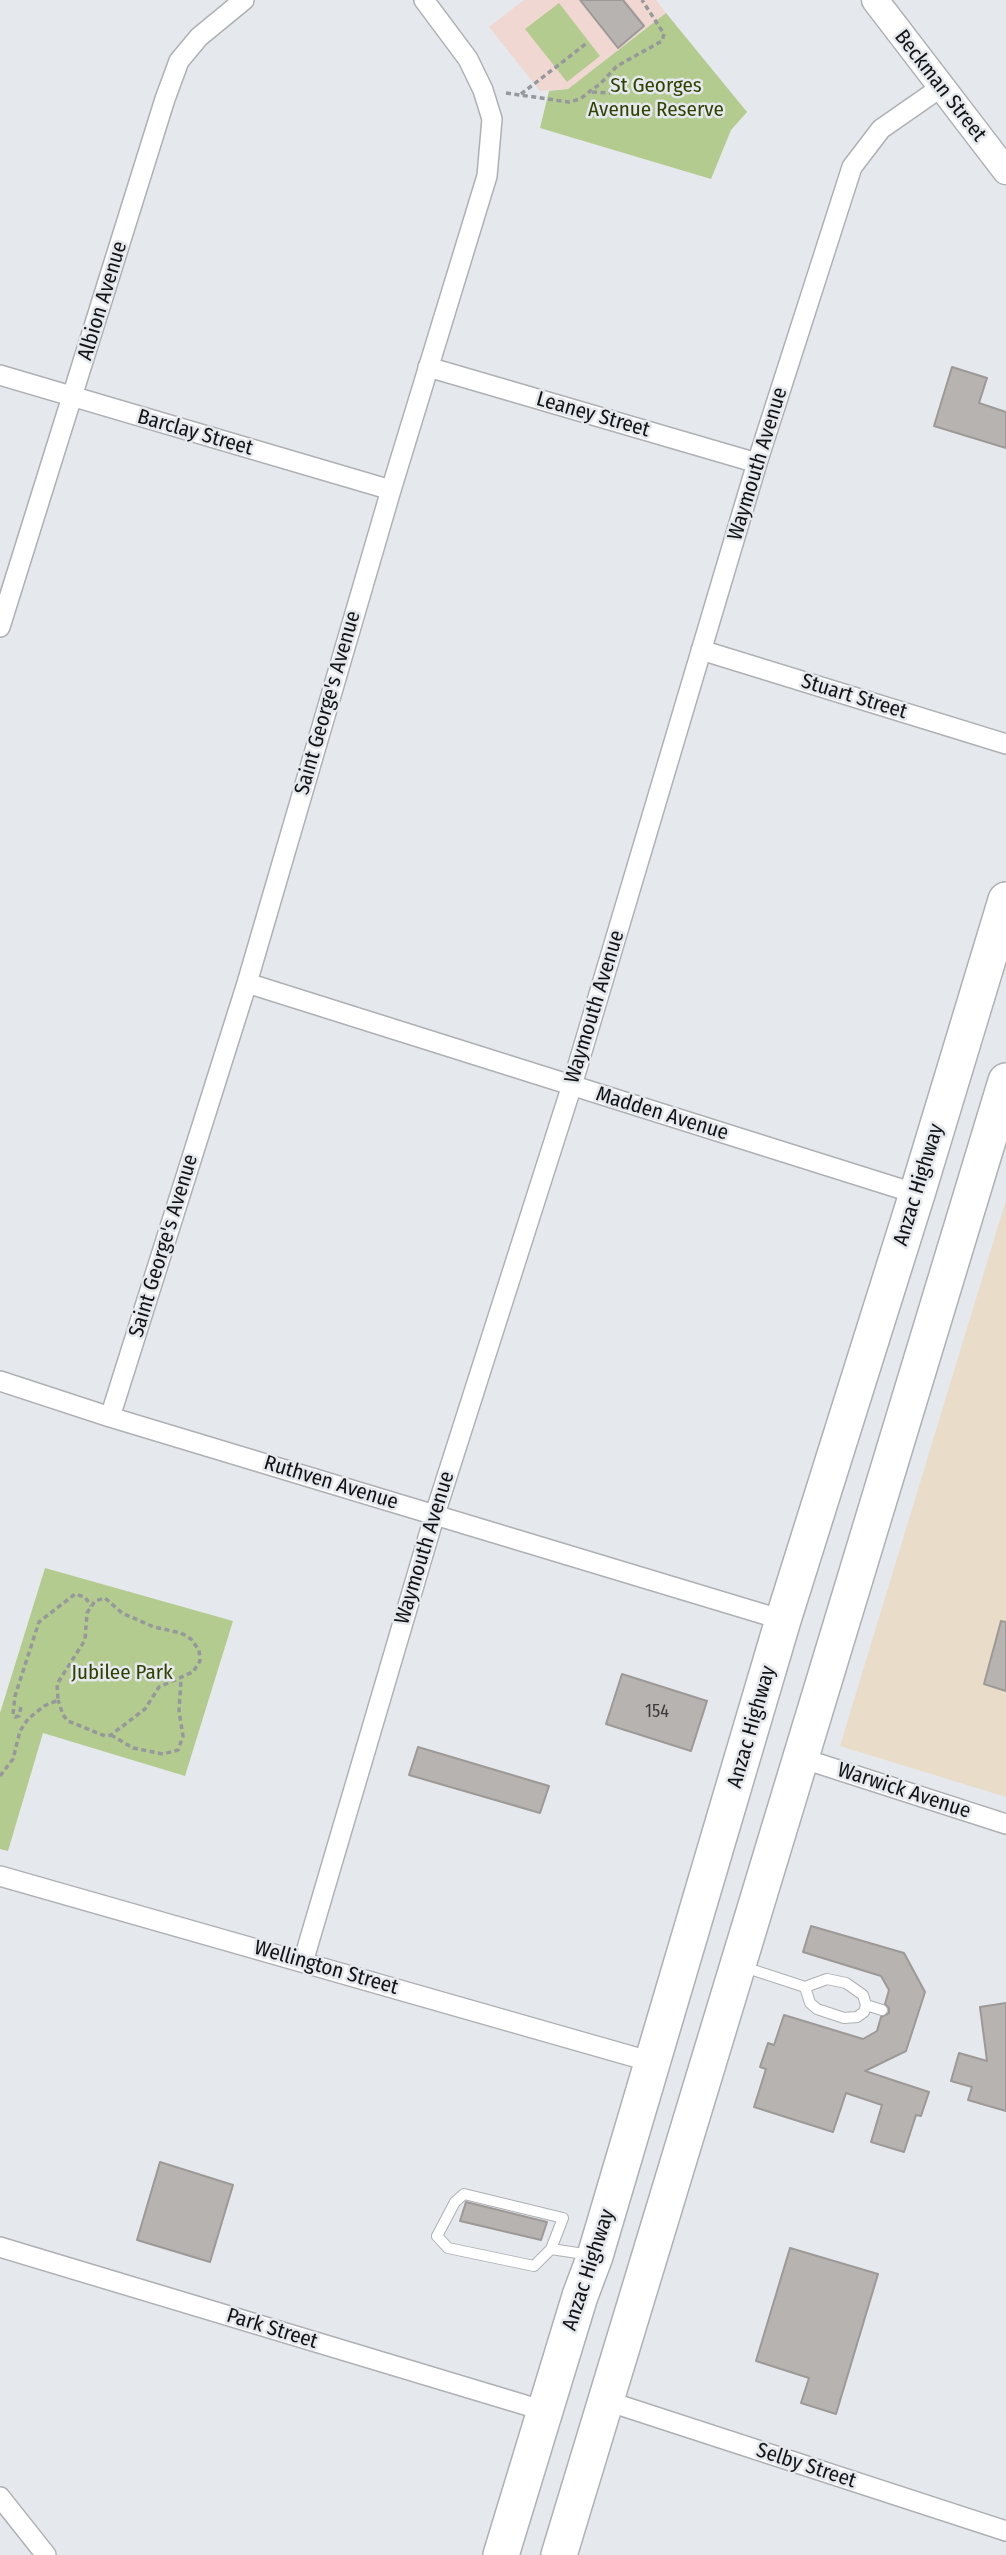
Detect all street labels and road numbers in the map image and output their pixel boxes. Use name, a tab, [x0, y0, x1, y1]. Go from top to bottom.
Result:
street label: Beckman Street	[889, 25, 991, 147]
street label: Albion Avenue	[73, 238, 133, 364]
street label: Waymouth Avenue	[723, 384, 793, 544]
street label: Leaney Street	[533, 387, 653, 443]
street label: Barclay Street	[134, 405, 256, 461]
street label: Saint George's Avenue	[290, 608, 366, 798]
street label: Stuart Street	[798, 669, 910, 725]
street label: Waymouth Avenue	[560, 927, 630, 1087]
street label: Madden Avenue	[593, 1082, 731, 1146]
street label: Anzac Highway	[889, 1121, 949, 1249]
street label: Saint George's Avenue	[124, 1151, 204, 1341]
street label: Ruthven Avenue	[261, 1451, 401, 1515]
street label: Waymouth Avenue	[390, 1468, 460, 1628]
street label: Anzac Highway	[723, 1663, 781, 1791]
street label: Warwick Avenue	[834, 1758, 974, 1824]
street label: Wellington Street	[251, 1935, 401, 2001]
street label: Anzac Highway	[558, 2206, 620, 2334]
street label: Park Street	[223, 2303, 321, 2355]
street label: Selby Street	[753, 2438, 859, 2494]

